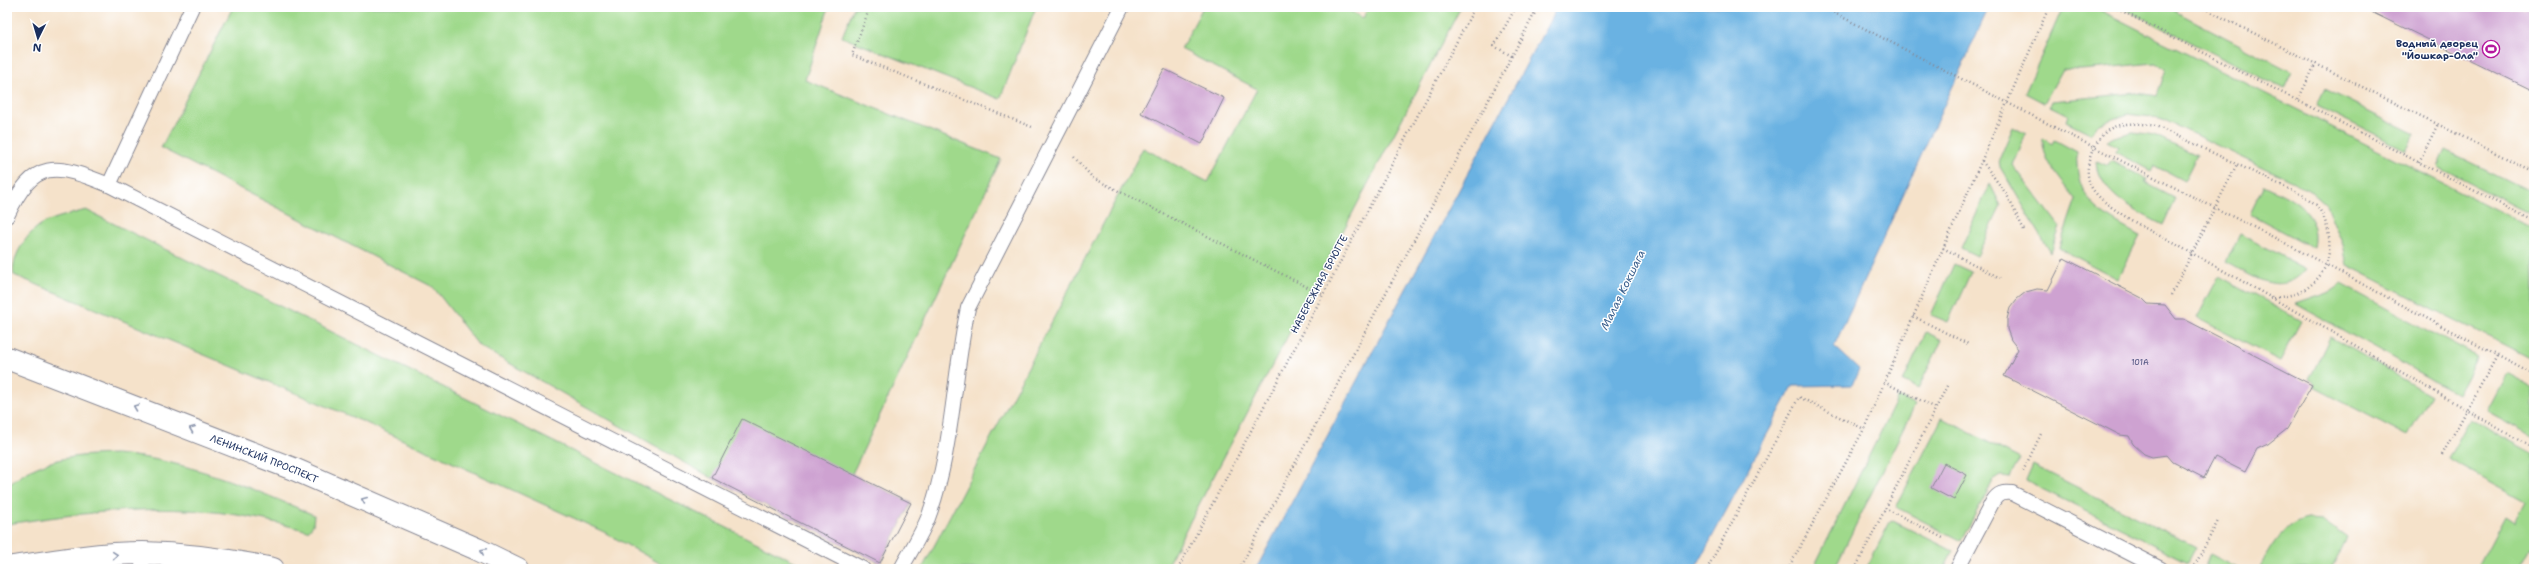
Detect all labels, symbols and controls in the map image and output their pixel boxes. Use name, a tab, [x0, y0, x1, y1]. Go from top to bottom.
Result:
north arrow	[18, 18, 58, 58]
place label: Водный дворец "Йошкар-Ола"	[2396, 37, 2478, 62]
sports icon: Водный дворец "Йошкар-Ола"	[2481, 39, 2501, 59]
text: N	[32, 40, 42, 55]
street label: НАБЕРЕЖНАЯ БРЮГГЕ	[1287, 232, 1351, 336]
water label: Малая Кокшага	[1597, 247, 1649, 333]
house number: 101А	[2131, 357, 2149, 368]
one-way arrow	[132, 404, 139, 412]
one-way arrow	[188, 425, 195, 433]
street label: ЛЕНИНСКИЙ ПРОСПЕКТ	[208, 431, 320, 485]
one-way arrow	[360, 496, 367, 504]
one-way arrow	[480, 549, 487, 556]
one-way arrow	[112, 551, 118, 560]

